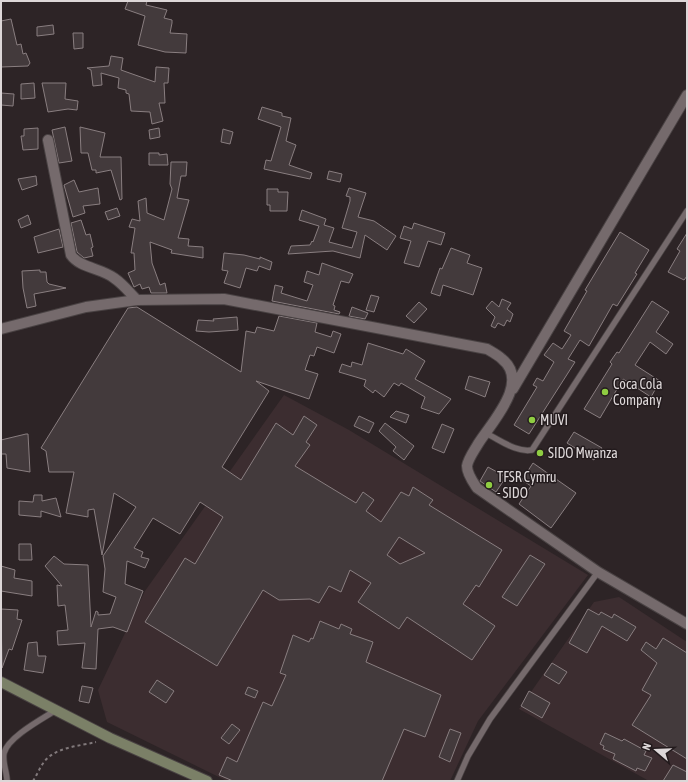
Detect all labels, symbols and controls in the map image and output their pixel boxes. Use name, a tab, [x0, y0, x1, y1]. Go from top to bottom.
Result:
place label: Coca Cola Company	[613, 376, 663, 408]
marker: Coca Cola Company	[600, 387, 610, 397]
place label: MUVI	[540, 412, 568, 428]
marker: MUVI	[527, 415, 537, 425]
place label: SIDO Mwanza	[548, 445, 618, 461]
marker: SIDO Mwanza	[535, 448, 545, 458]
place label: TFSR Cymru - SIDO	[497, 469, 557, 501]
marker: TFSR Cymru - SIDO	[484, 480, 494, 490]
north arrow	[636, 730, 676, 770]
text: N	[640, 742, 653, 752]

